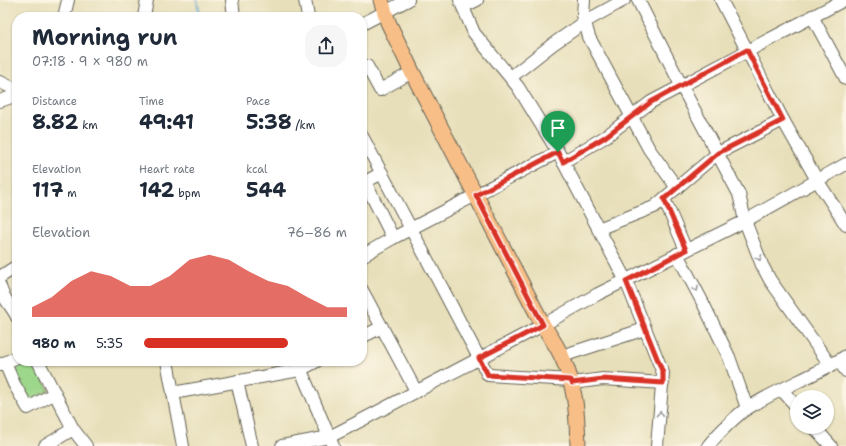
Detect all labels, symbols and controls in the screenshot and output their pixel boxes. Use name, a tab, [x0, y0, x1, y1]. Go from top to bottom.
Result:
text: Morning run	[32, 23, 177, 52]
button: share	[305, 25, 347, 67]
text: 07:18 · 9 × 980 m	[32, 53, 148, 70]
text: Distance	[32, 94, 77, 109]
text: Time	[139, 94, 164, 109]
text: Pace	[246, 94, 270, 109]
text: 8.82	[32, 109, 78, 135]
text: 49:41	[139, 109, 194, 135]
text: 5:38	[246, 109, 292, 135]
pin	[541, 111, 575, 152]
icon: arrive	[547, 117, 569, 139]
text: km	[78, 118, 98, 133]
text: /km	[292, 118, 315, 133]
text: Elevation	[32, 162, 81, 177]
text: Heart rate	[139, 162, 195, 177]
text: kcal	[246, 162, 267, 177]
text: 117	[32, 177, 63, 203]
text: 142	[139, 177, 175, 203]
text: 544	[246, 177, 286, 203]
text: m	[63, 186, 77, 201]
text: bpm	[175, 186, 200, 201]
text: Elevation	[32, 224, 90, 241]
text: 76–86 m	[287, 224, 347, 241]
one-way arrow	[755, 254, 763, 261]
one-way arrow	[691, 285, 698, 292]
text: 980 m	[32, 335, 76, 352]
text: 5:35	[96, 335, 123, 352]
map controls	[790, 390, 834, 434]
button: layers	[790, 390, 834, 434]
one-way arrow	[655, 411, 664, 418]

